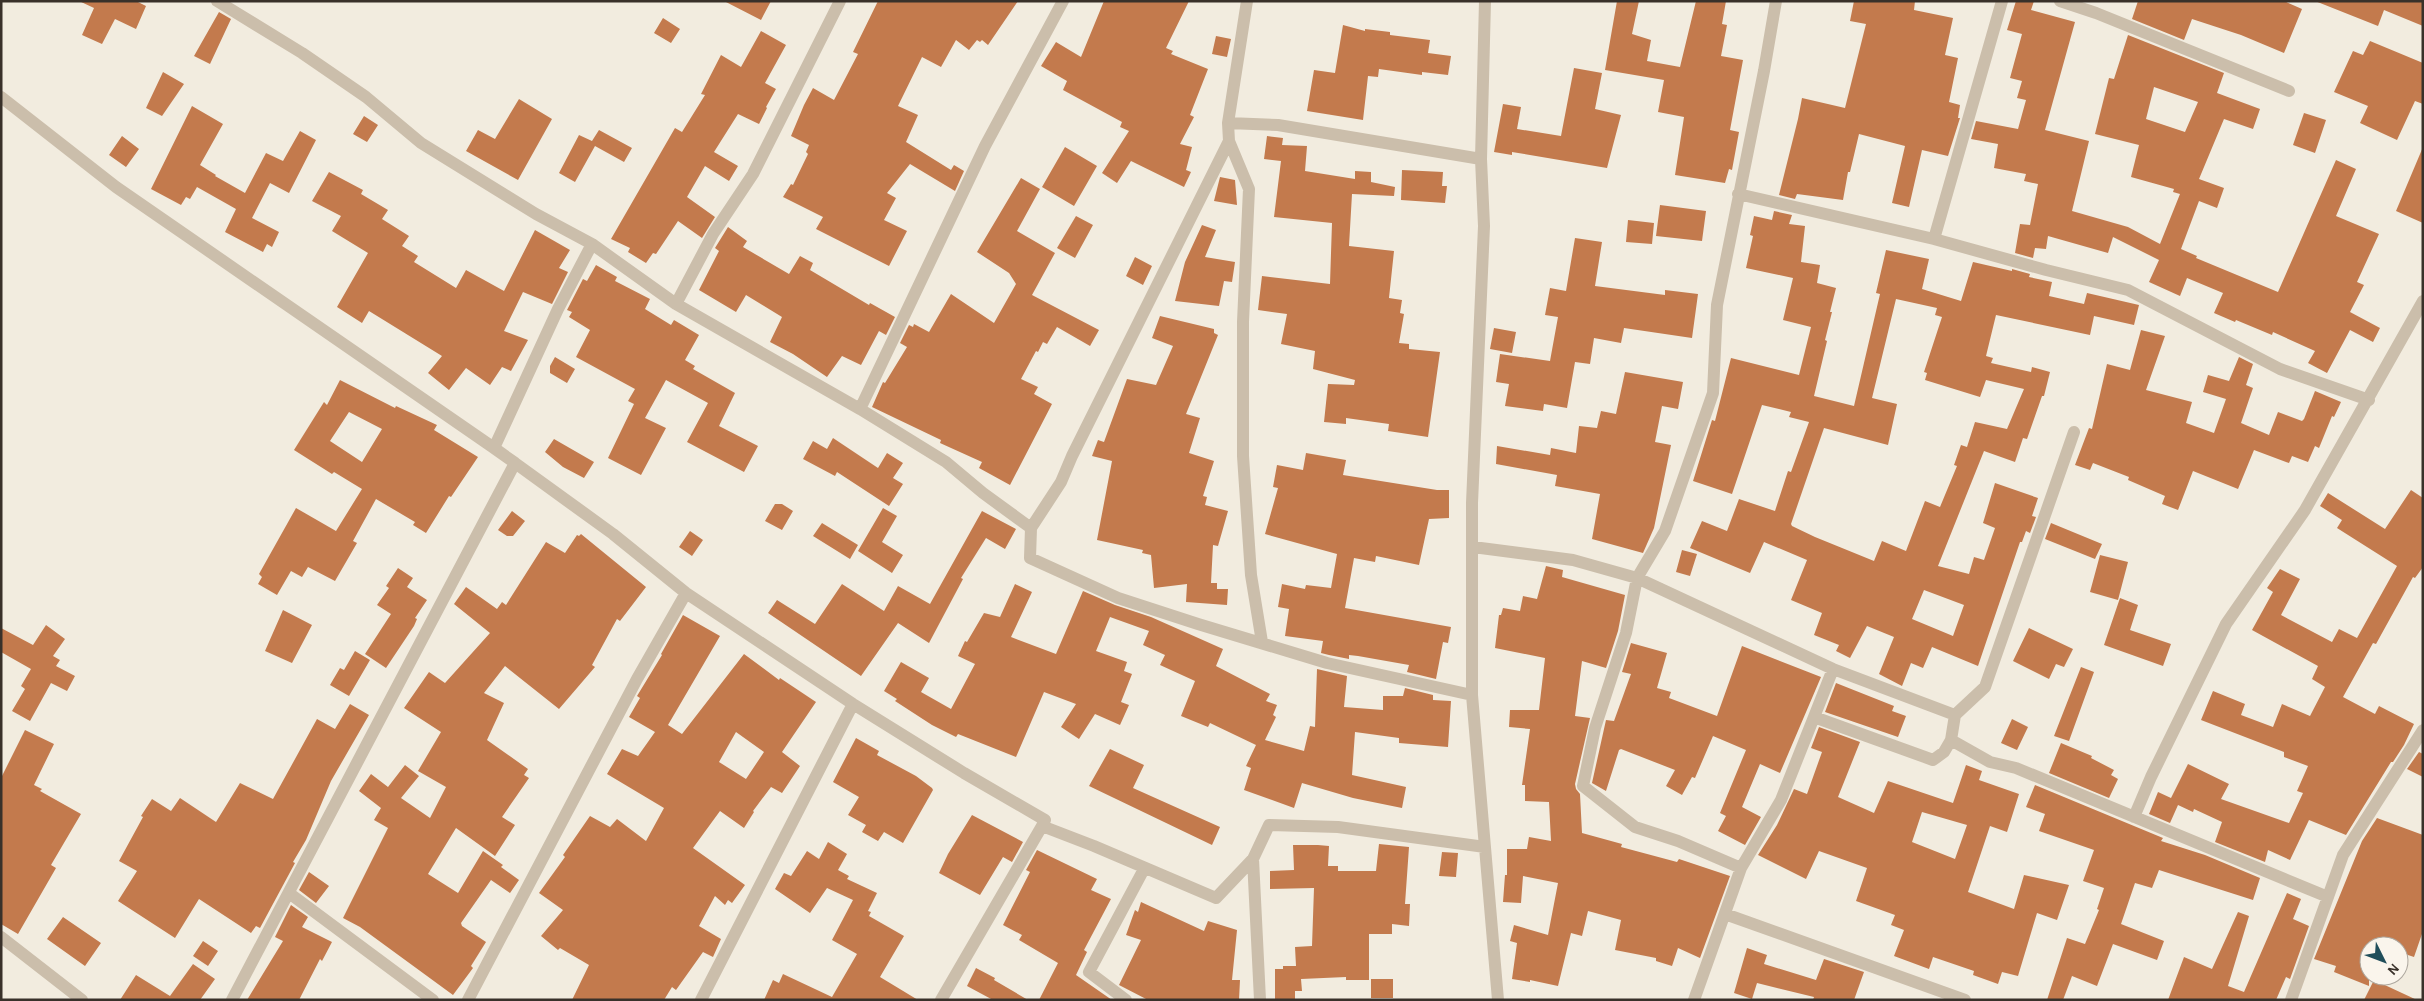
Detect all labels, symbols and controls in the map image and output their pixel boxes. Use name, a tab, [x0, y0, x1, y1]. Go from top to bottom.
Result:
north arrow	[2359, 936, 2409, 986]
text: N	[2384, 961, 2401, 977]

